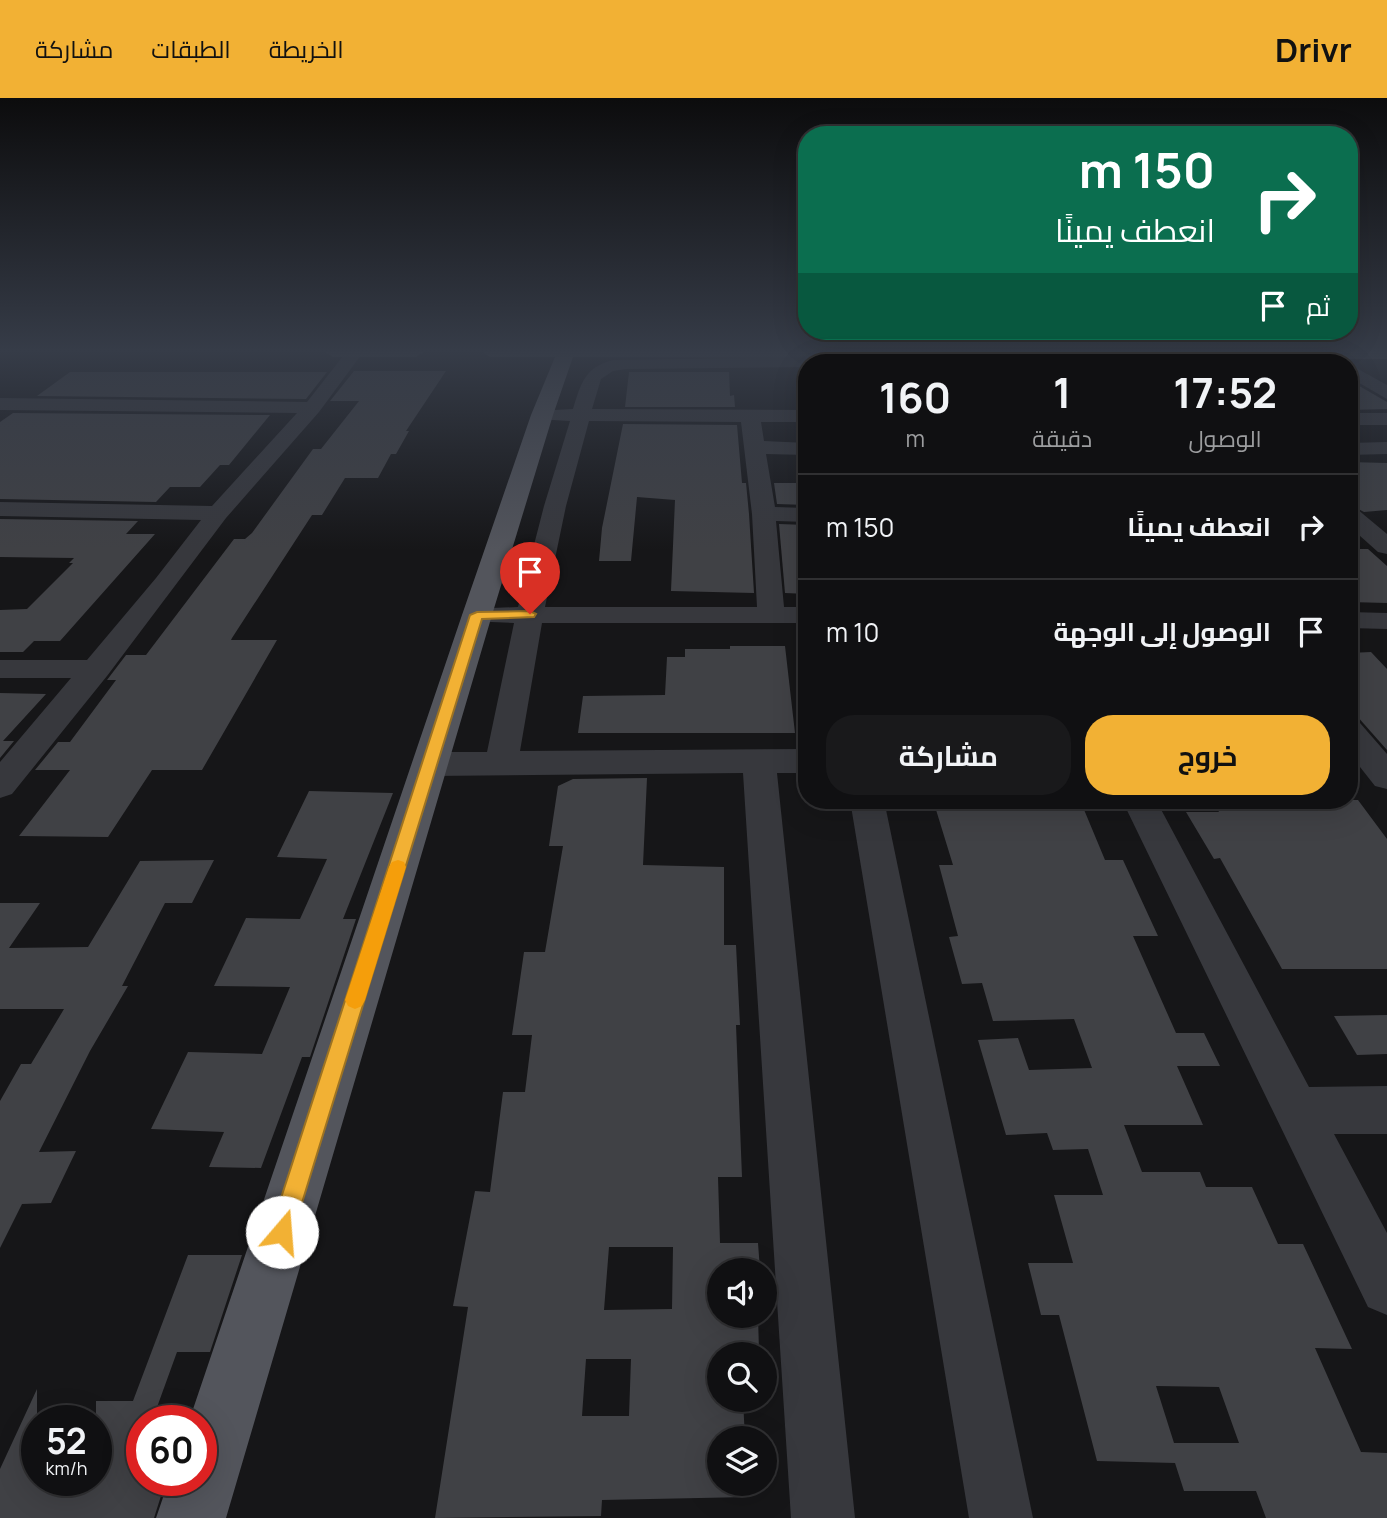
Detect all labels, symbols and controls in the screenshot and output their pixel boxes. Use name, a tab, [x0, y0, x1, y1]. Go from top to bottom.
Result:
text: Drivr	[1275, 27, 1352, 72]
text: مشاركة	[35, 32, 113, 65]
text: الطبقات	[151, 32, 231, 65]
text: الخريطة	[269, 32, 344, 65]
text: 150 m	[1079, 136, 1215, 203]
icon: right	[1239, 154, 1330, 245]
text: انعطف يمينًا	[1055, 208, 1215, 252]
icon: arrive	[1254, 287, 1292, 325]
text: ثم	[1306, 288, 1330, 324]
text: 1	[1053, 363, 1071, 421]
text: 17:52	[1173, 363, 1277, 421]
text: 160	[879, 368, 951, 426]
text: m	[905, 422, 925, 454]
text: دقيقة	[1032, 422, 1092, 454]
text: الوصول	[1188, 422, 1262, 454]
text: انعطف يمينًا	[1127, 508, 1271, 544]
icon: right	[1292, 508, 1330, 546]
text: 150 m	[826, 509, 894, 545]
pin	[500, 542, 560, 614]
icon: arrive	[511, 553, 549, 591]
text: الوصول إلى الوجهة	[1053, 613, 1271, 649]
icon: arrive	[1292, 613, 1330, 651]
text: 10 m	[826, 614, 879, 650]
button: مشاركة	[826, 715, 1071, 795]
button: خروج	[1085, 715, 1330, 795]
position arrow	[245, 1195, 319, 1269]
map controls	[707, 1258, 777, 1496]
button: sound	[707, 1258, 777, 1328]
button: search	[707, 1342, 777, 1412]
speed limit sign: 60	[126, 1405, 217, 1496]
text: 52	[46, 1417, 87, 1465]
button: layers	[707, 1426, 777, 1496]
text: km/h	[46, 1456, 87, 1480]

